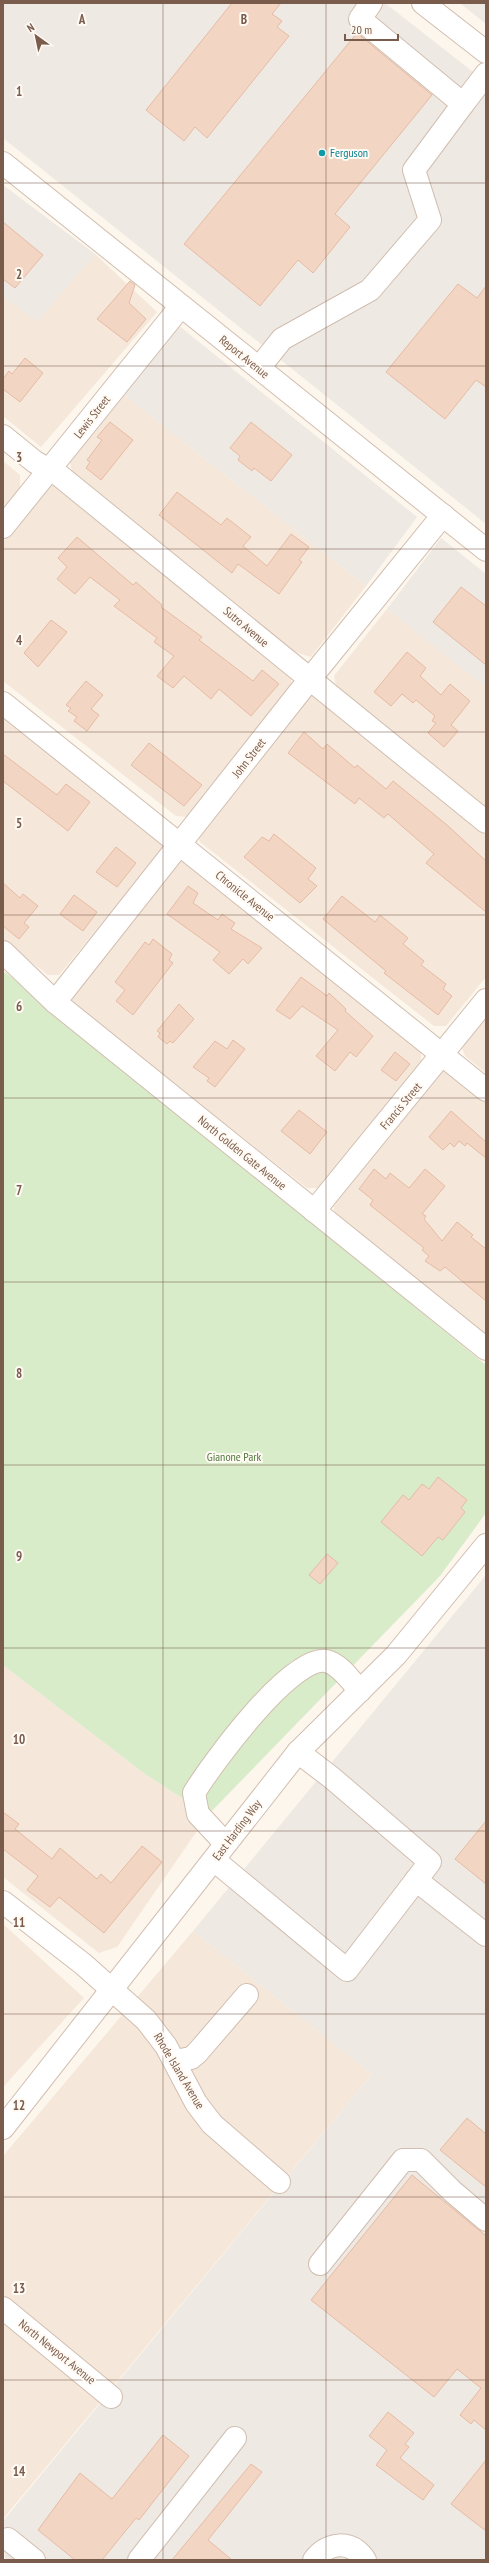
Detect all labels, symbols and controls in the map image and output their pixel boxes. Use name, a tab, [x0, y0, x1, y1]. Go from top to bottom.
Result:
text: A	[78, 11, 86, 28]
text: B	[241, 11, 247, 28]
north arrow	[16, 16, 56, 56]
scale bar	[345, 16, 398, 42]
text: N	[24, 20, 37, 35]
text: 20 m	[351, 22, 372, 37]
text: 1	[16, 83, 22, 100]
place label: Ferguson	[330, 145, 368, 160]
marker: Ferguson	[317, 148, 327, 158]
text: 2	[16, 266, 22, 283]
street label: Report Avenue	[216, 332, 272, 381]
street label: Lewis Street	[70, 392, 113, 441]
text: 3	[16, 449, 22, 466]
street label: Sutro Avenue	[221, 603, 272, 650]
text: 4	[16, 632, 23, 649]
street label: John Street	[228, 734, 269, 781]
text: 5	[16, 815, 22, 832]
street label: Chronicle Avenue	[213, 867, 278, 924]
text: 6	[16, 998, 22, 1015]
street label: Francis Street	[377, 1079, 425, 1132]
street label: North Golden Gate Avenue	[195, 1112, 290, 1193]
text: 7	[16, 1182, 22, 1199]
text: 8	[16, 1365, 22, 1382]
park label: Gianone Park	[207, 1449, 262, 1464]
text: 9	[16, 1548, 22, 1565]
text: 10	[13, 1731, 25, 1748]
street label: East Harding Way	[209, 1796, 265, 1863]
text: 11	[13, 1914, 25, 1931]
street label: Rhode Island Avenue	[151, 2030, 208, 2112]
text: 12	[13, 2097, 25, 2114]
text: 13	[13, 2280, 25, 2297]
street label: North Newport Avenue	[16, 2316, 99, 2387]
text: 14	[13, 2463, 26, 2480]

